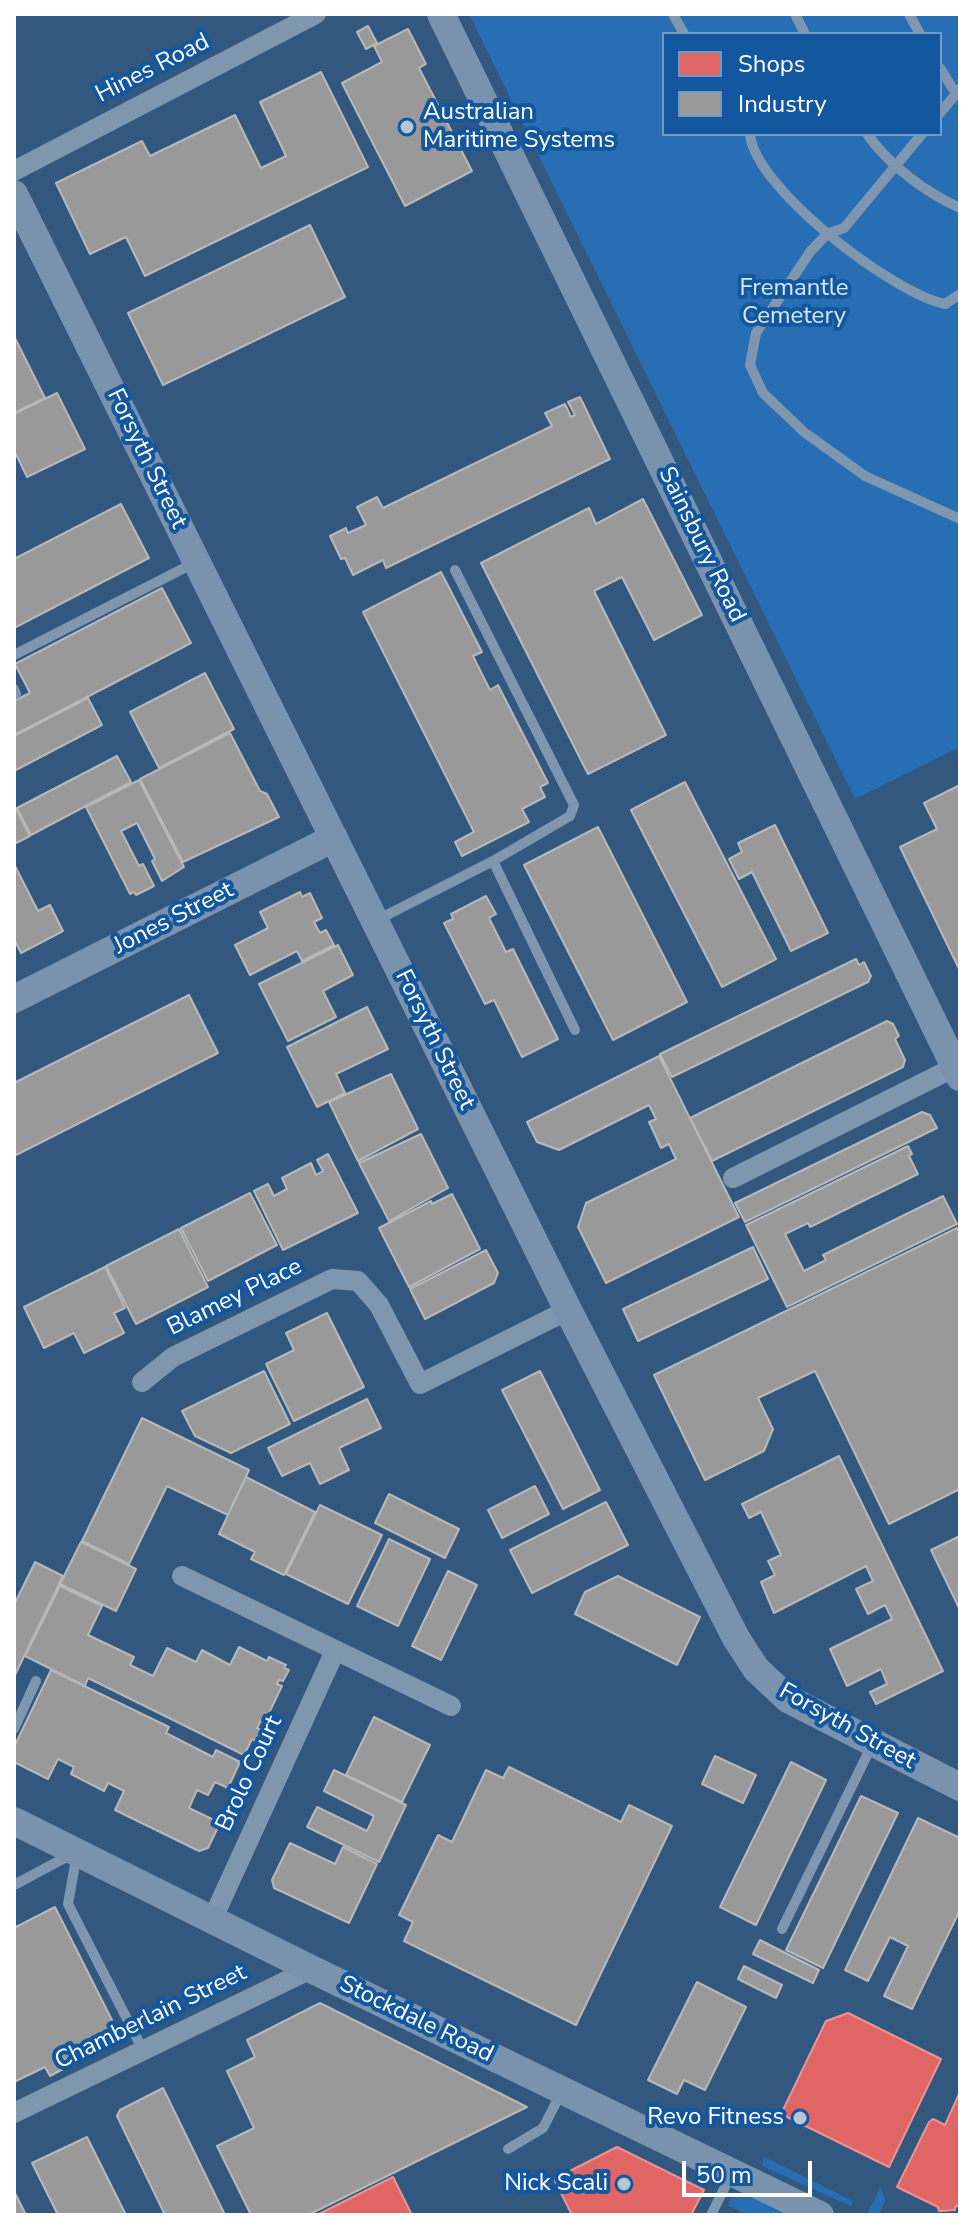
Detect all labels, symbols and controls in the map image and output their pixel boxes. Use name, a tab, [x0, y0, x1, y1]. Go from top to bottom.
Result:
street label: Hines Road	[91, 28, 215, 110]
legend	[662, 32, 942, 136]
text: Shops	[738, 48, 805, 80]
text: Industry	[738, 88, 827, 120]
place label: Australian Maritime Systems	[423, 99, 615, 155]
marker: Australian Maritime Systems	[398, 118, 416, 136]
park label: Fremantle Cemetery	[739, 275, 849, 331]
street label: Forsyth Street	[100, 384, 192, 534]
street label: Sainsbury Road	[651, 463, 751, 627]
street label: Jones Street	[109, 876, 239, 962]
street label: Forsyth Street	[388, 965, 480, 1115]
street label: Blamey Place	[163, 1253, 307, 1343]
street label: Forsyth Street	[774, 1678, 920, 1776]
street label: Brolo Court	[211, 1712, 289, 1836]
street label: Chamberlain Street	[51, 1959, 251, 2077]
street label: Stockdale Road	[334, 1970, 498, 2070]
place label: Revo Fitness	[647, 2104, 784, 2132]
marker: Revo Fitness	[791, 2109, 809, 2127]
scale bar	[686, 2145, 816, 2195]
text: 50 m	[696, 2159, 752, 2191]
place label: Nick Scali	[504, 2170, 608, 2198]
marker: Nick Scali	[615, 2175, 633, 2193]

